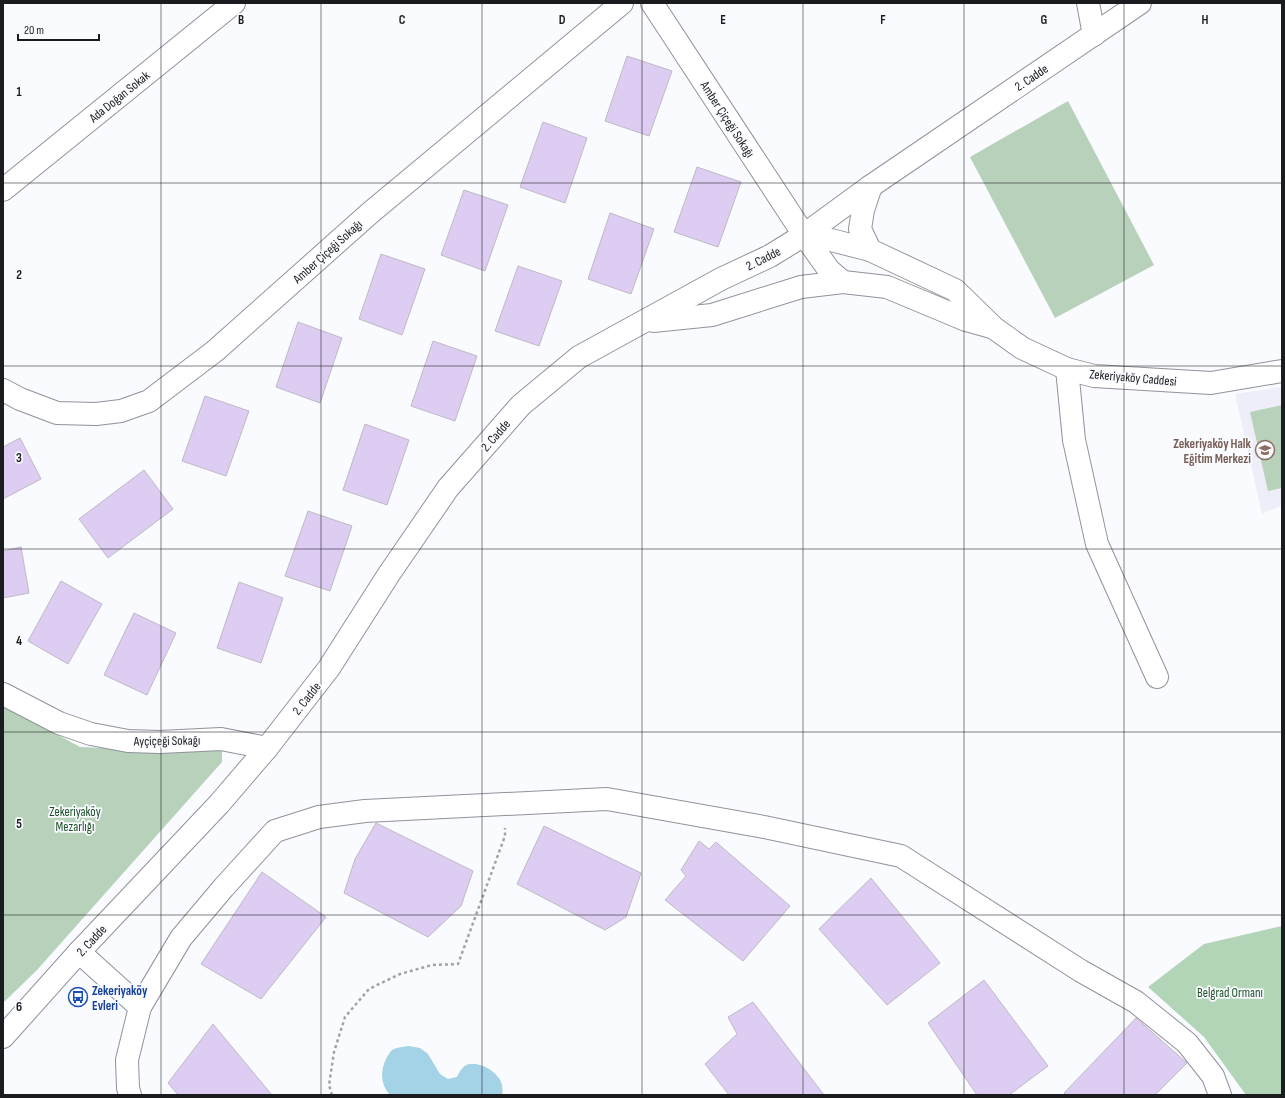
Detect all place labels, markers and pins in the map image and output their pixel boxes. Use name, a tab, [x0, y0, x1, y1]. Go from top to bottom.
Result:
place label: Zekeriyaköy Halk Eğitim Merkezi	[1173, 436, 1252, 467]
school or university icon: Zekeriyaköy Halk Eğitim Merkezi	[1254, 439, 1276, 461]
place label: Zekeriyaköy Evleri	[92, 983, 148, 1014]
bus stop icon: Zekeriyaköy Evleri	[67, 986, 89, 1008]

